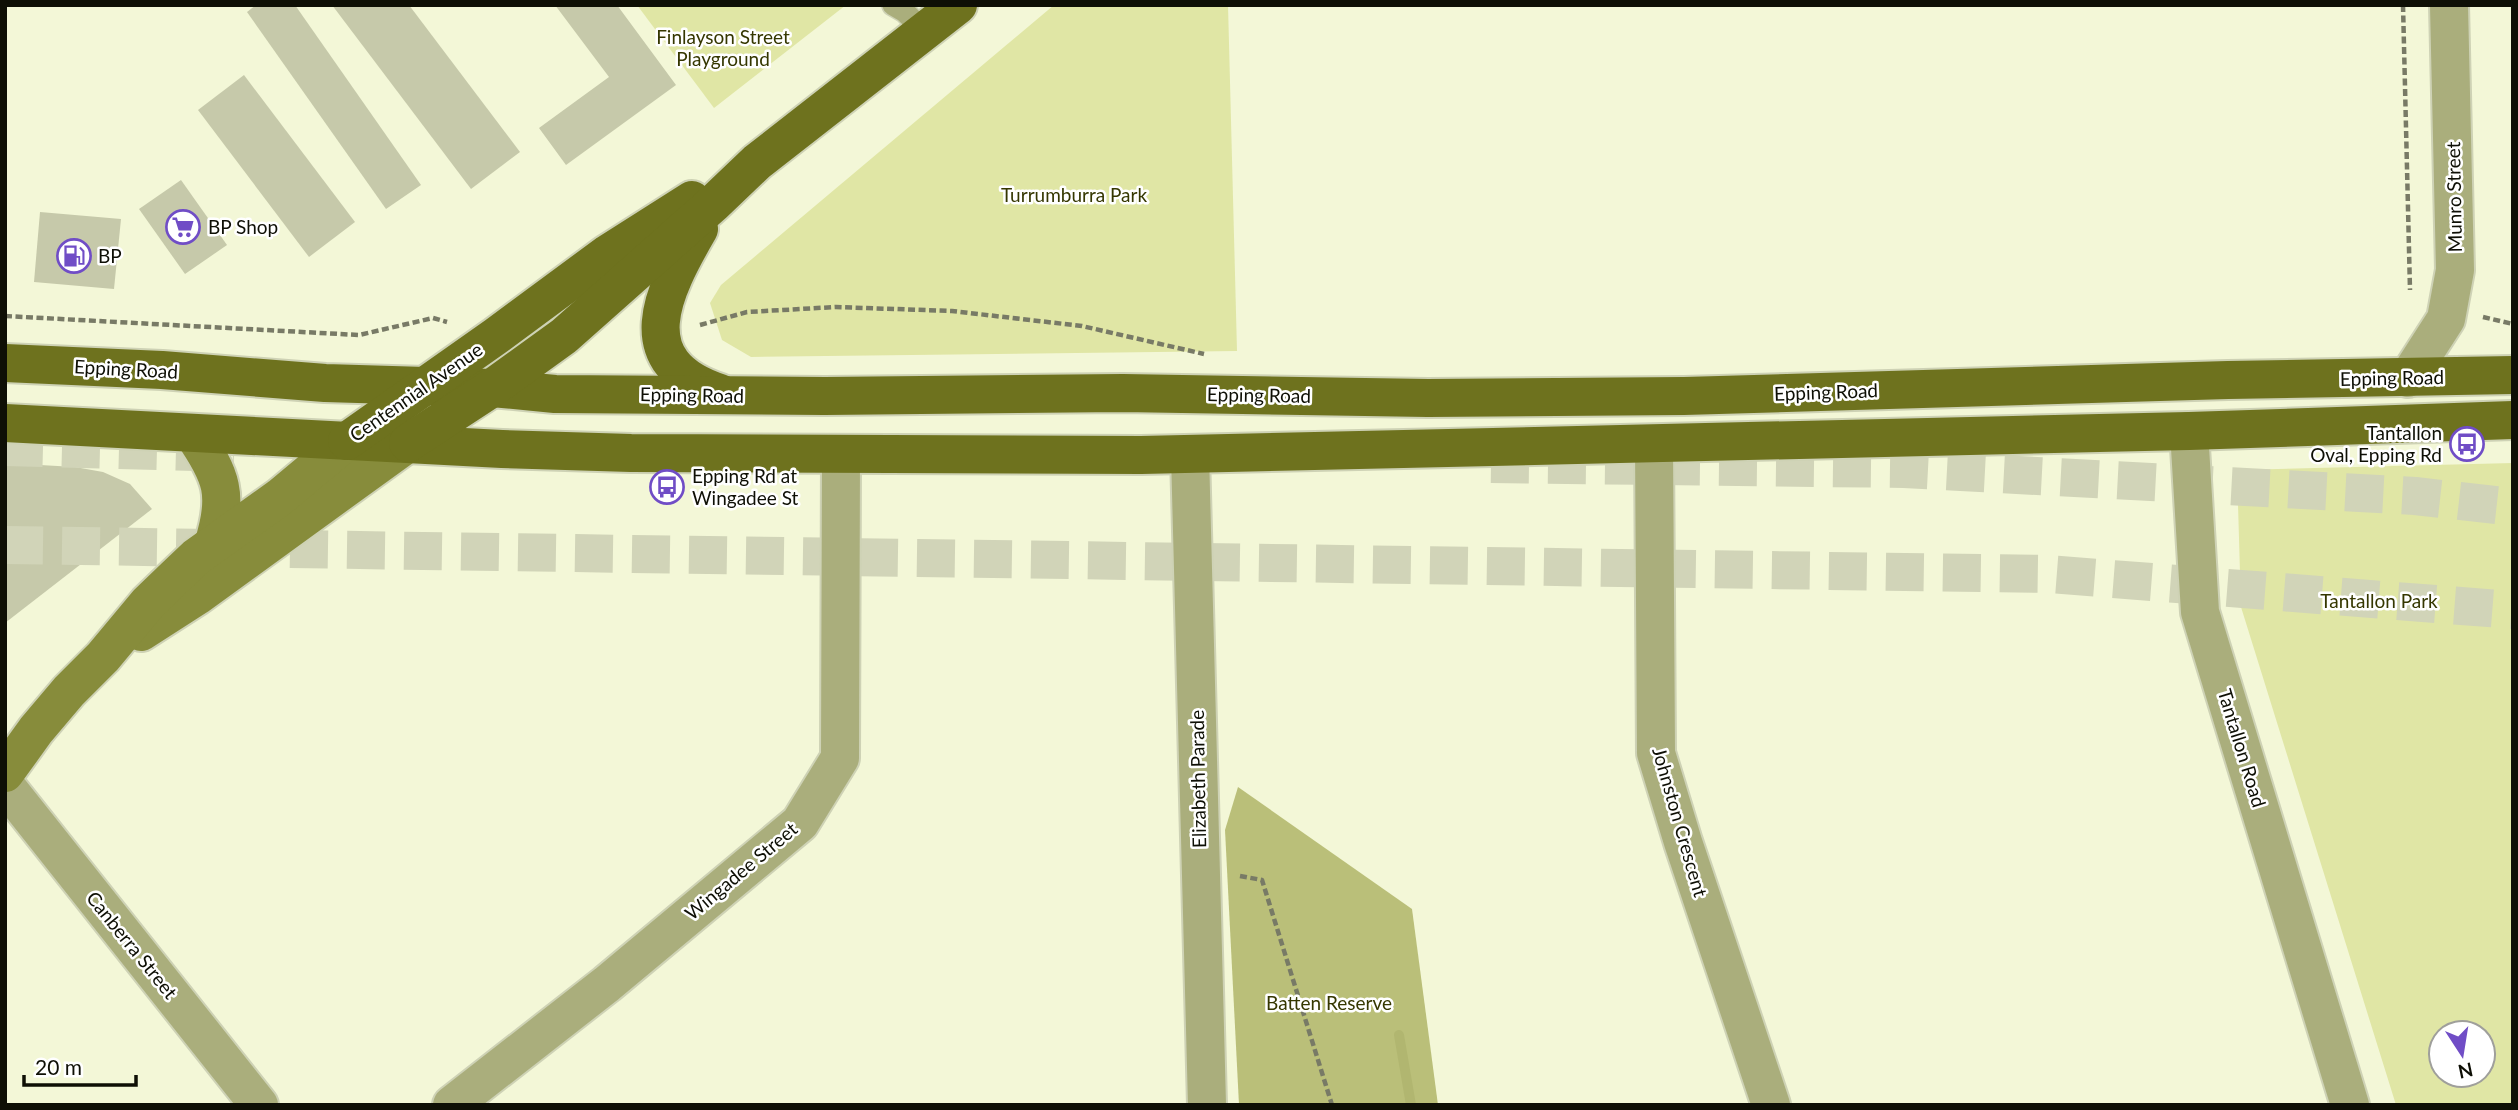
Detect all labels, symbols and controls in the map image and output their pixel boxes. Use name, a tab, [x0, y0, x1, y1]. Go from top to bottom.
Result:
park label: Finlayson Street Playground	[656, 25, 790, 70]
street label: Munro Street	[2441, 141, 2466, 253]
park label: Turrumburra Park	[1001, 183, 1147, 206]
supermarket icon: BP Shop	[164, 208, 202, 246]
place label: BP Shop	[208, 215, 278, 238]
fuel station icon: BP	[55, 237, 93, 275]
place label: BP	[98, 244, 122, 267]
street label: Centennial Avenue	[345, 337, 486, 446]
street label: Epping Road	[73, 354, 179, 383]
street label: Epping Road	[2340, 365, 2444, 390]
street label: Epping Road	[1774, 378, 1878, 405]
street label: Epping Road	[640, 382, 744, 407]
street label: Epping Road	[1207, 382, 1311, 407]
place label: Tantallon Oval, Epping Rd	[2310, 421, 2442, 466]
bus stop icon: Tantallon Oval, Epping Rd	[2448, 425, 2486, 463]
place label: Epping Rd at Wingadee St	[692, 464, 799, 509]
bus stop icon: Epping Rd at Wingadee St	[648, 468, 686, 506]
park label: Tantallon Park	[2320, 589, 2438, 612]
street label: Tantallon Road	[2214, 686, 2271, 810]
street label: Elizabeth Parade	[1185, 710, 1210, 848]
street label: Johnston Crescent	[1648, 744, 1713, 899]
street label: Wingadee Street	[680, 817, 802, 924]
street label: Canberra Street	[82, 886, 183, 1003]
park label: Batten Reserve	[1266, 991, 1392, 1014]
north arrow	[2427, 1019, 2497, 1089]
scale bar	[24, 1044, 136, 1088]
text: 20 m	[35, 1054, 82, 1079]
text: N	[2456, 1058, 2475, 1084]

